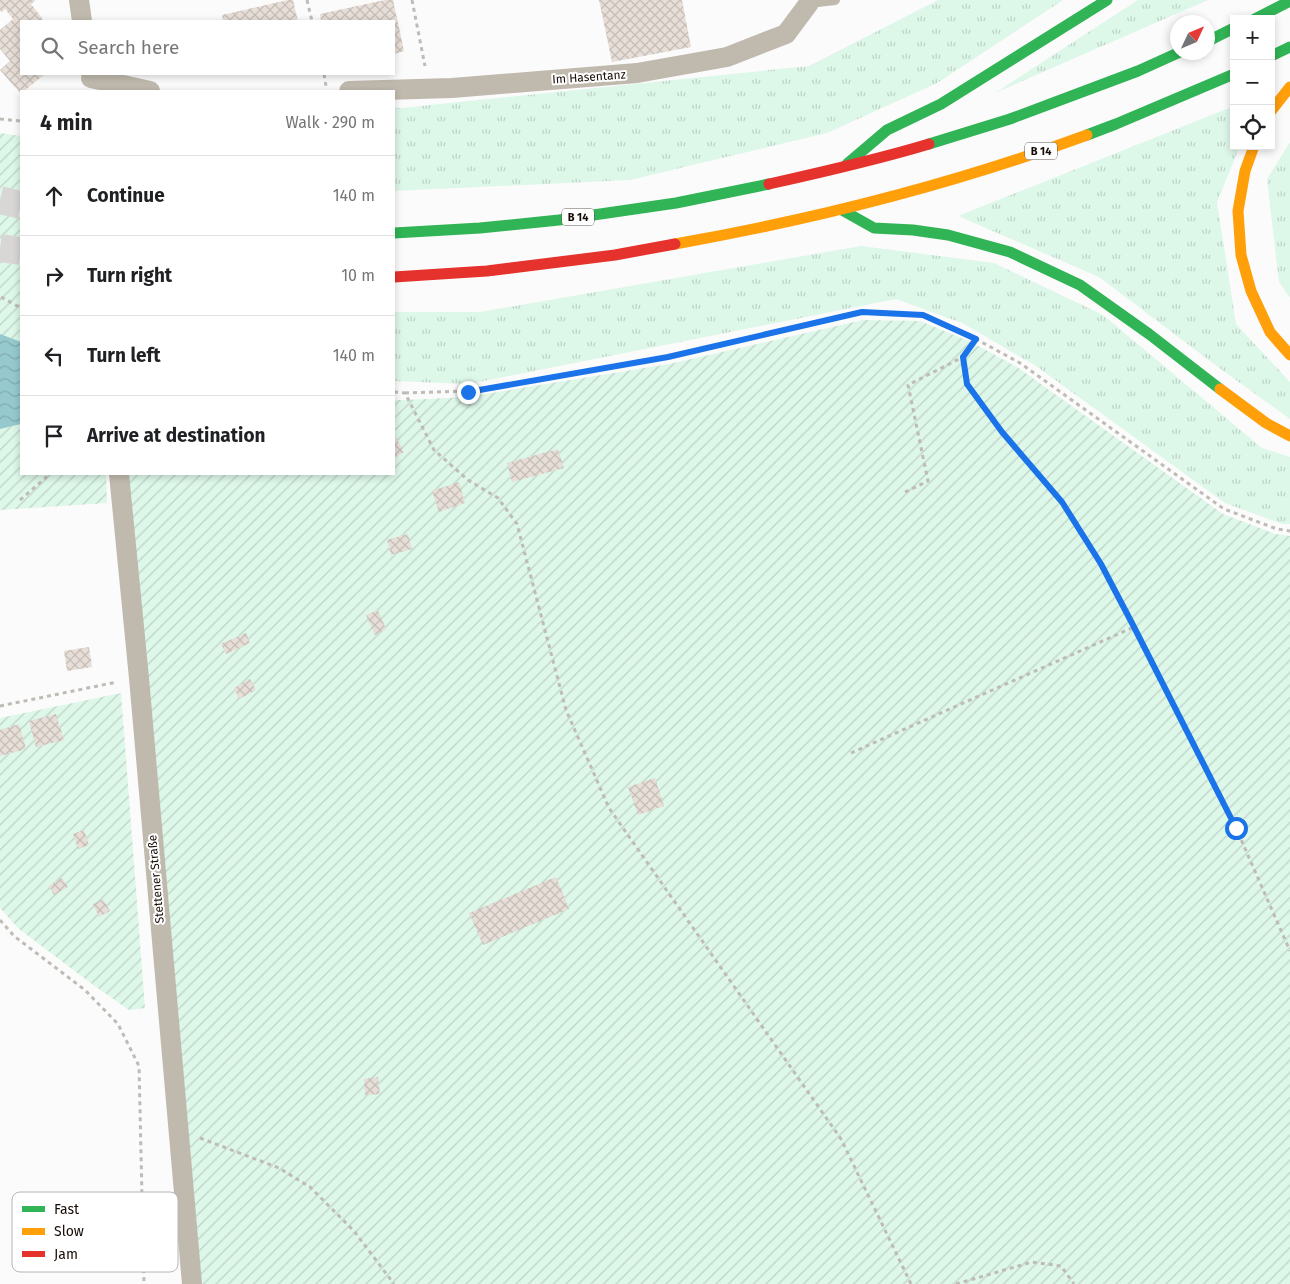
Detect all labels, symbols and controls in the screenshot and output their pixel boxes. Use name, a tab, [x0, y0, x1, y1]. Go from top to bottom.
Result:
north arrow	[1170, 15, 1215, 60]
map controls	[1230, 15, 1275, 150]
button: +	[1230, 15, 1275, 60]
search box	[20, 20, 395, 75]
icon: search	[38, 34, 66, 62]
text: Search here	[78, 36, 179, 59]
button: −	[1230, 60, 1275, 105]
street label: Im Hasentanz	[552, 67, 626, 87]
button: locate	[1230, 105, 1275, 150]
text: 4 min	[40, 110, 93, 136]
text: Walk · 290 m	[285, 113, 375, 132]
road number: B 14	[1025, 142, 1057, 160]
icon: ahead	[40, 182, 68, 210]
text: Continue	[87, 184, 165, 207]
text: 140 m	[333, 186, 375, 205]
road number: B 14	[562, 208, 594, 226]
icon: right	[40, 262, 68, 290]
text: Turn right	[87, 264, 172, 287]
text: 10 m	[341, 266, 375, 285]
icon: left	[40, 342, 68, 370]
text: Turn left	[87, 344, 161, 367]
text: 140 m	[333, 346, 375, 365]
route end	[457, 381, 480, 404]
icon: arrive	[40, 422, 68, 450]
text: Arrive at destination	[87, 424, 266, 447]
route start	[1225, 817, 1248, 840]
street label: Stettener Straße	[145, 834, 167, 924]
legend	[12, 1192, 178, 1272]
text: Fast	[54, 1201, 80, 1218]
text: Slow	[54, 1223, 84, 1240]
text: Jam	[54, 1246, 78, 1263]

